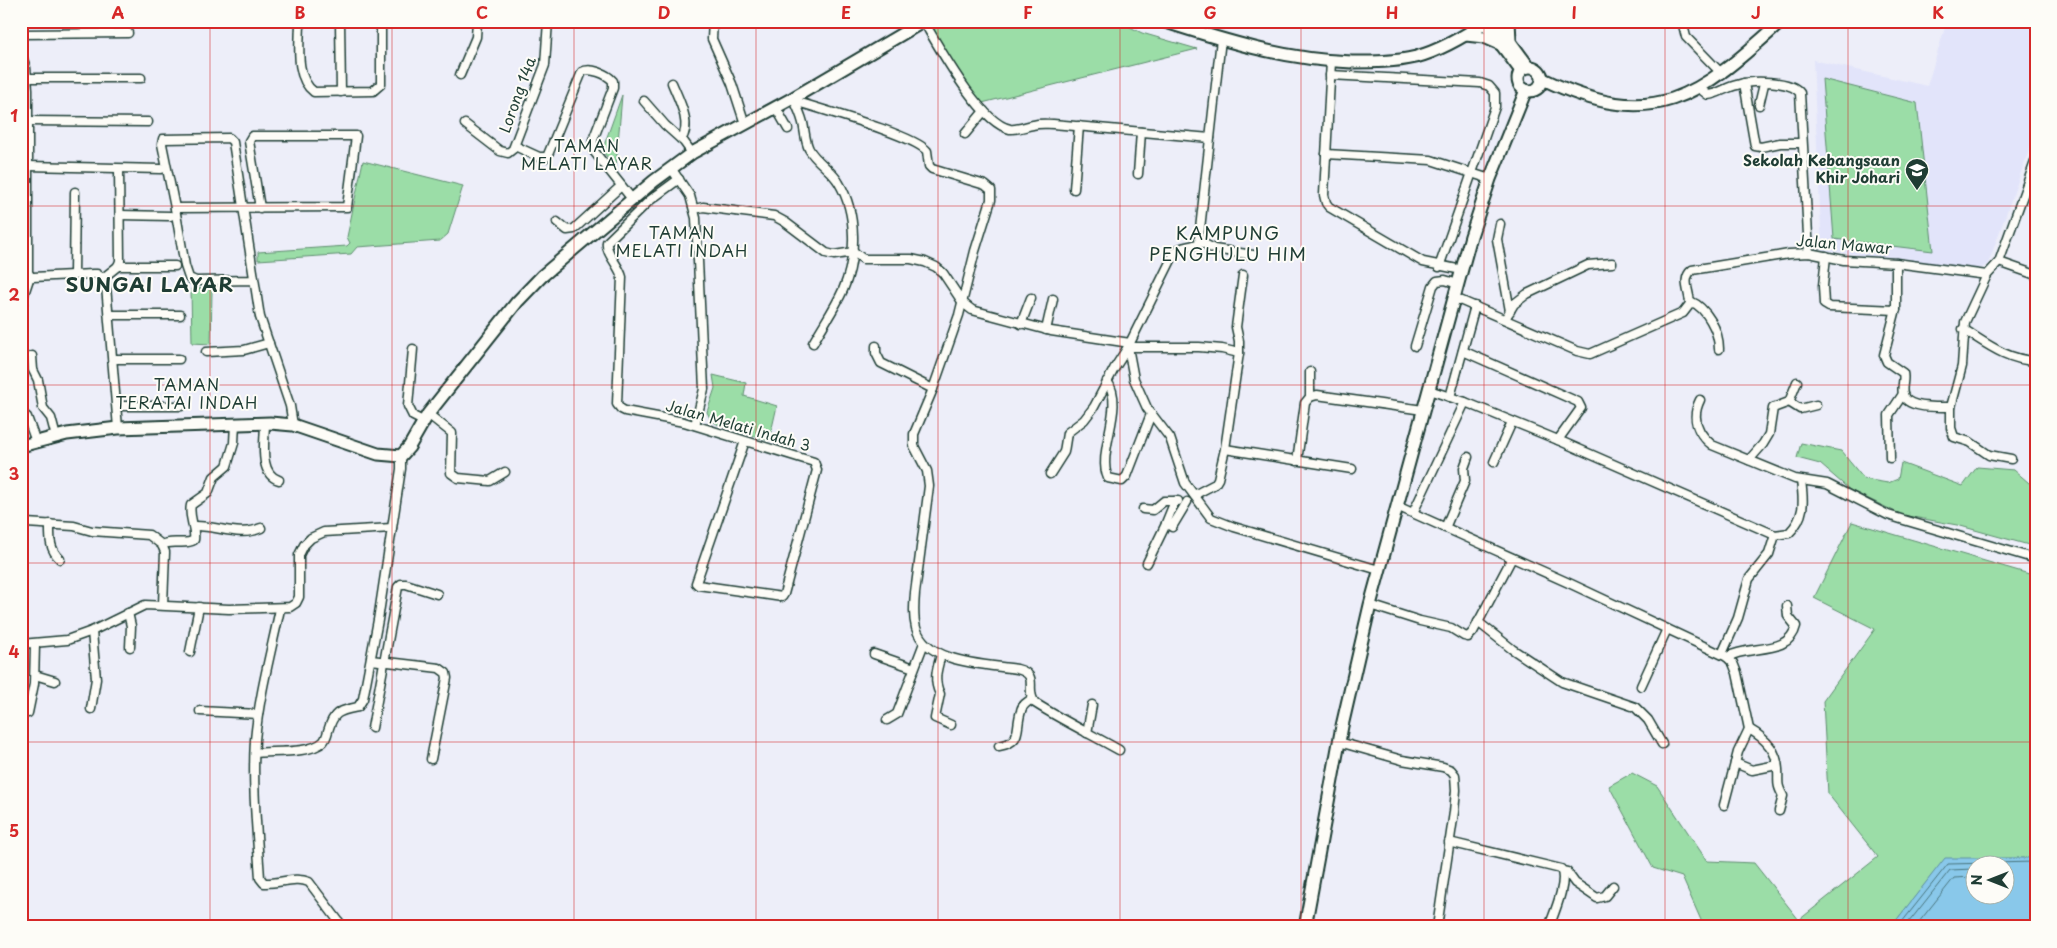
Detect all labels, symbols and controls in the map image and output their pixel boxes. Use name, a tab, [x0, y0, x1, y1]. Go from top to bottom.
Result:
text: A	[112, 0, 125, 24]
text: B	[295, 0, 306, 24]
text: C	[476, 0, 488, 24]
text: D	[658, 0, 670, 24]
text: E	[841, 0, 851, 24]
text: F	[1023, 0, 1033, 24]
text: G	[1203, 0, 1217, 24]
text: H	[1386, 0, 1398, 24]
text: I	[1571, 0, 1577, 24]
text: J	[1751, 0, 1761, 24]
text: K	[1932, 0, 1944, 24]
street label: Lorong 14a	[492, 53, 541, 136]
text: 1	[10, 103, 18, 127]
district label: TAMAN MELATI LAYAR	[521, 133, 653, 175]
place label: Sekolah Kebangsaan Khir Johari	[1743, 148, 1900, 188]
school or university icon: Sekolah Kebangsaan Khir Johari	[1904, 157, 1930, 191]
district label: KAMPUNG PENGHULU HIM	[1149, 219, 1307, 267]
district label: TAMAN MELATI INDAH	[616, 220, 748, 262]
street label: Jalan Mawar	[1795, 228, 1893, 259]
district label: SUNGAI LAYAR	[66, 269, 234, 299]
text: 2	[8, 282, 20, 306]
district label: TAMAN TERATAI INDAH	[116, 372, 258, 414]
street label: Jalan Melati Indah 3	[663, 393, 814, 456]
text: 3	[9, 461, 19, 485]
text: 4	[9, 639, 20, 663]
text: 5	[9, 818, 19, 842]
north arrow	[1964, 856, 2014, 906]
text: N	[1966, 874, 1987, 886]

